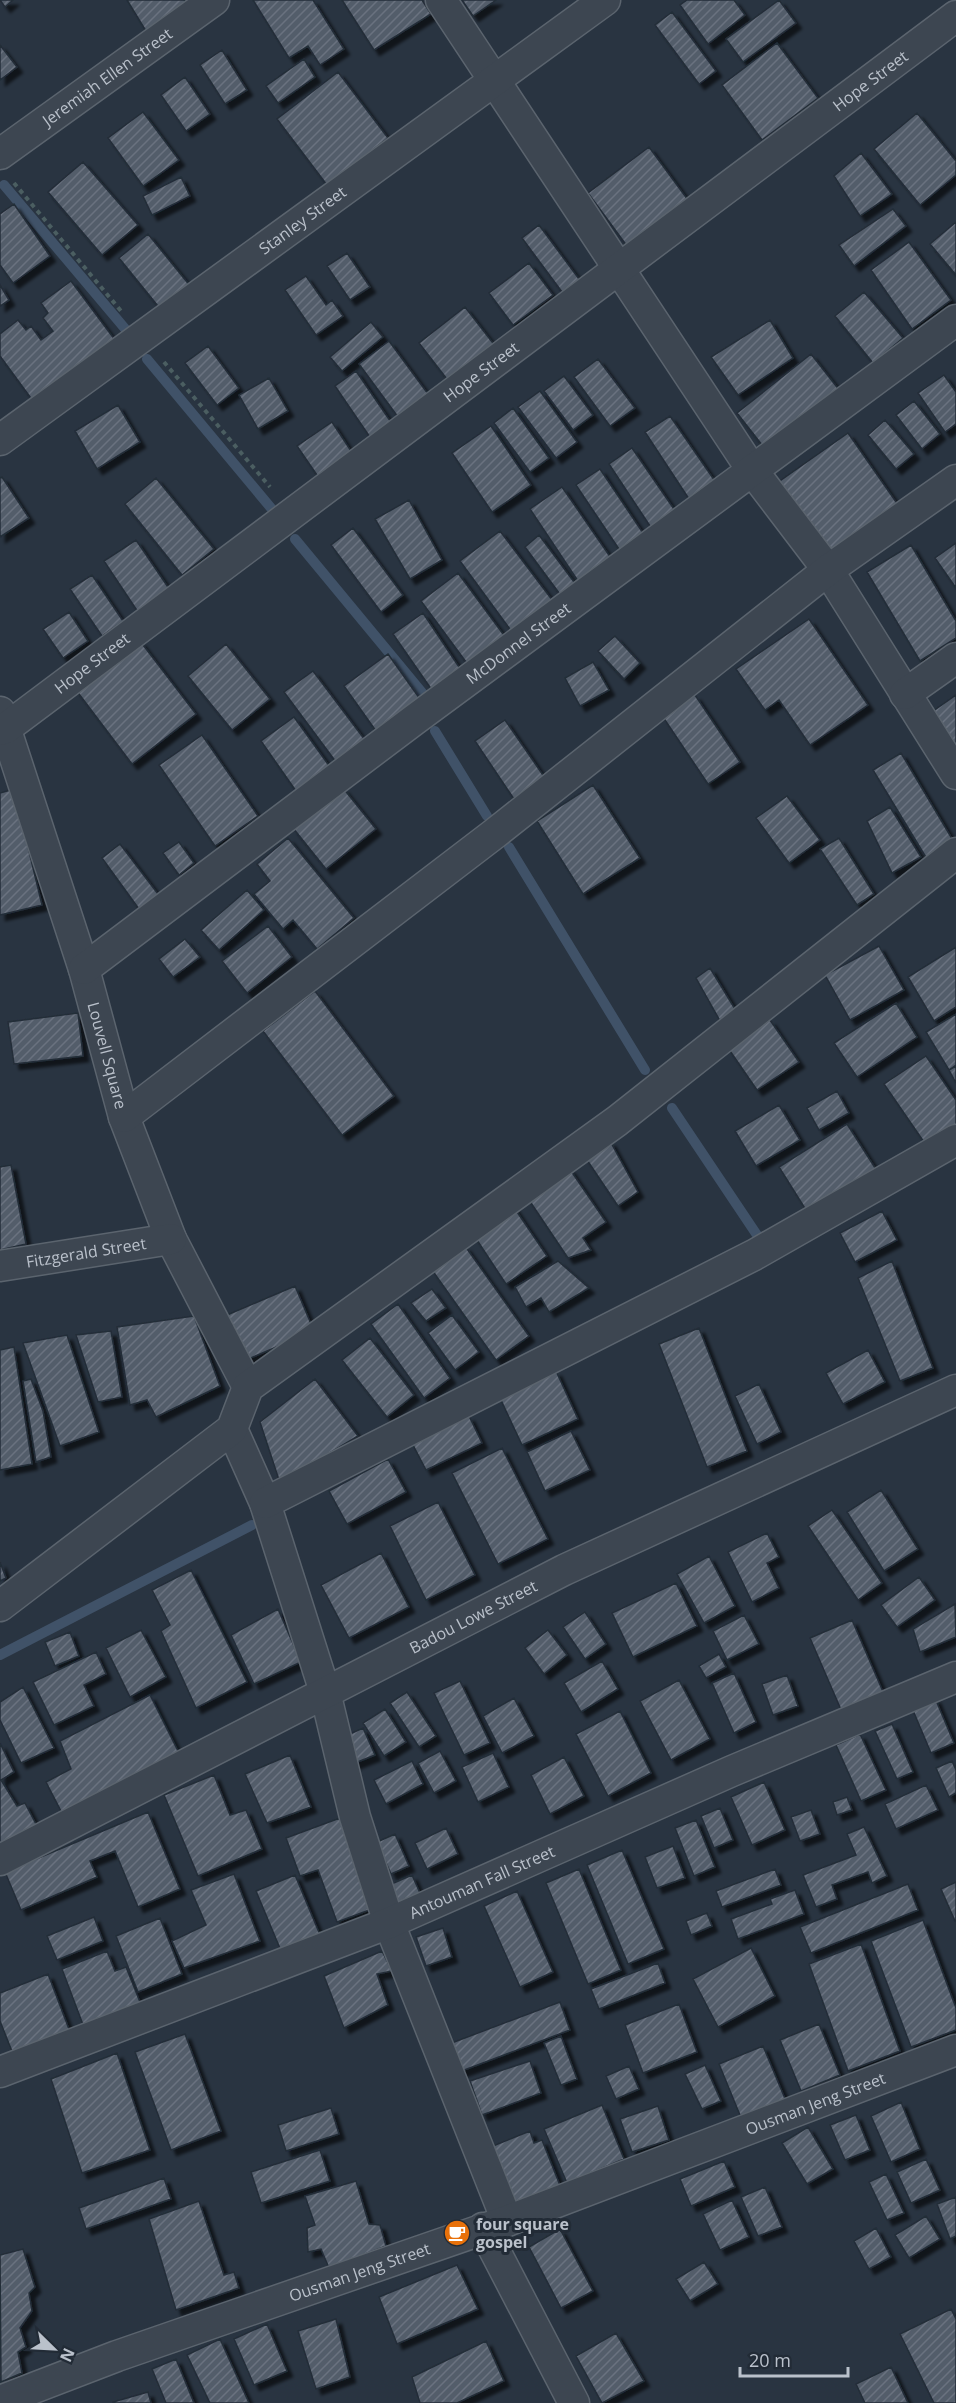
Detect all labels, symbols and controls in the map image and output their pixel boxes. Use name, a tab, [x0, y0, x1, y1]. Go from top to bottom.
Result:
street label: Jeremiah Ellen Street	[36, 22, 177, 132]
street label: Hope Street	[828, 45, 913, 116]
street label: Stanley Street	[254, 181, 351, 259]
street label: Hope Street	[439, 336, 523, 407]
street label: McDonnel Street	[462, 597, 575, 689]
street label: Hope Street	[50, 627, 134, 699]
street label: Louvell Square	[82, 1000, 132, 1111]
street label: Fitzgerald Street	[24, 1232, 148, 1273]
street label: Badou Lowe Street	[405, 1575, 541, 1659]
street label: Antouman Fall Street	[406, 1840, 558, 1924]
street label: Ousman Jeng Street	[742, 2067, 889, 2140]
place label: four square gospel	[476, 2213, 569, 2253]
cafe icon: four square gospel	[442, 2218, 472, 2248]
street label: Ousman Jeng Street	[286, 2237, 433, 2307]
north arrow	[24, 2319, 84, 2379]
scale bar	[740, 2340, 848, 2378]
text: N	[55, 2345, 80, 2366]
text: 20 m	[749, 2348, 791, 2372]

